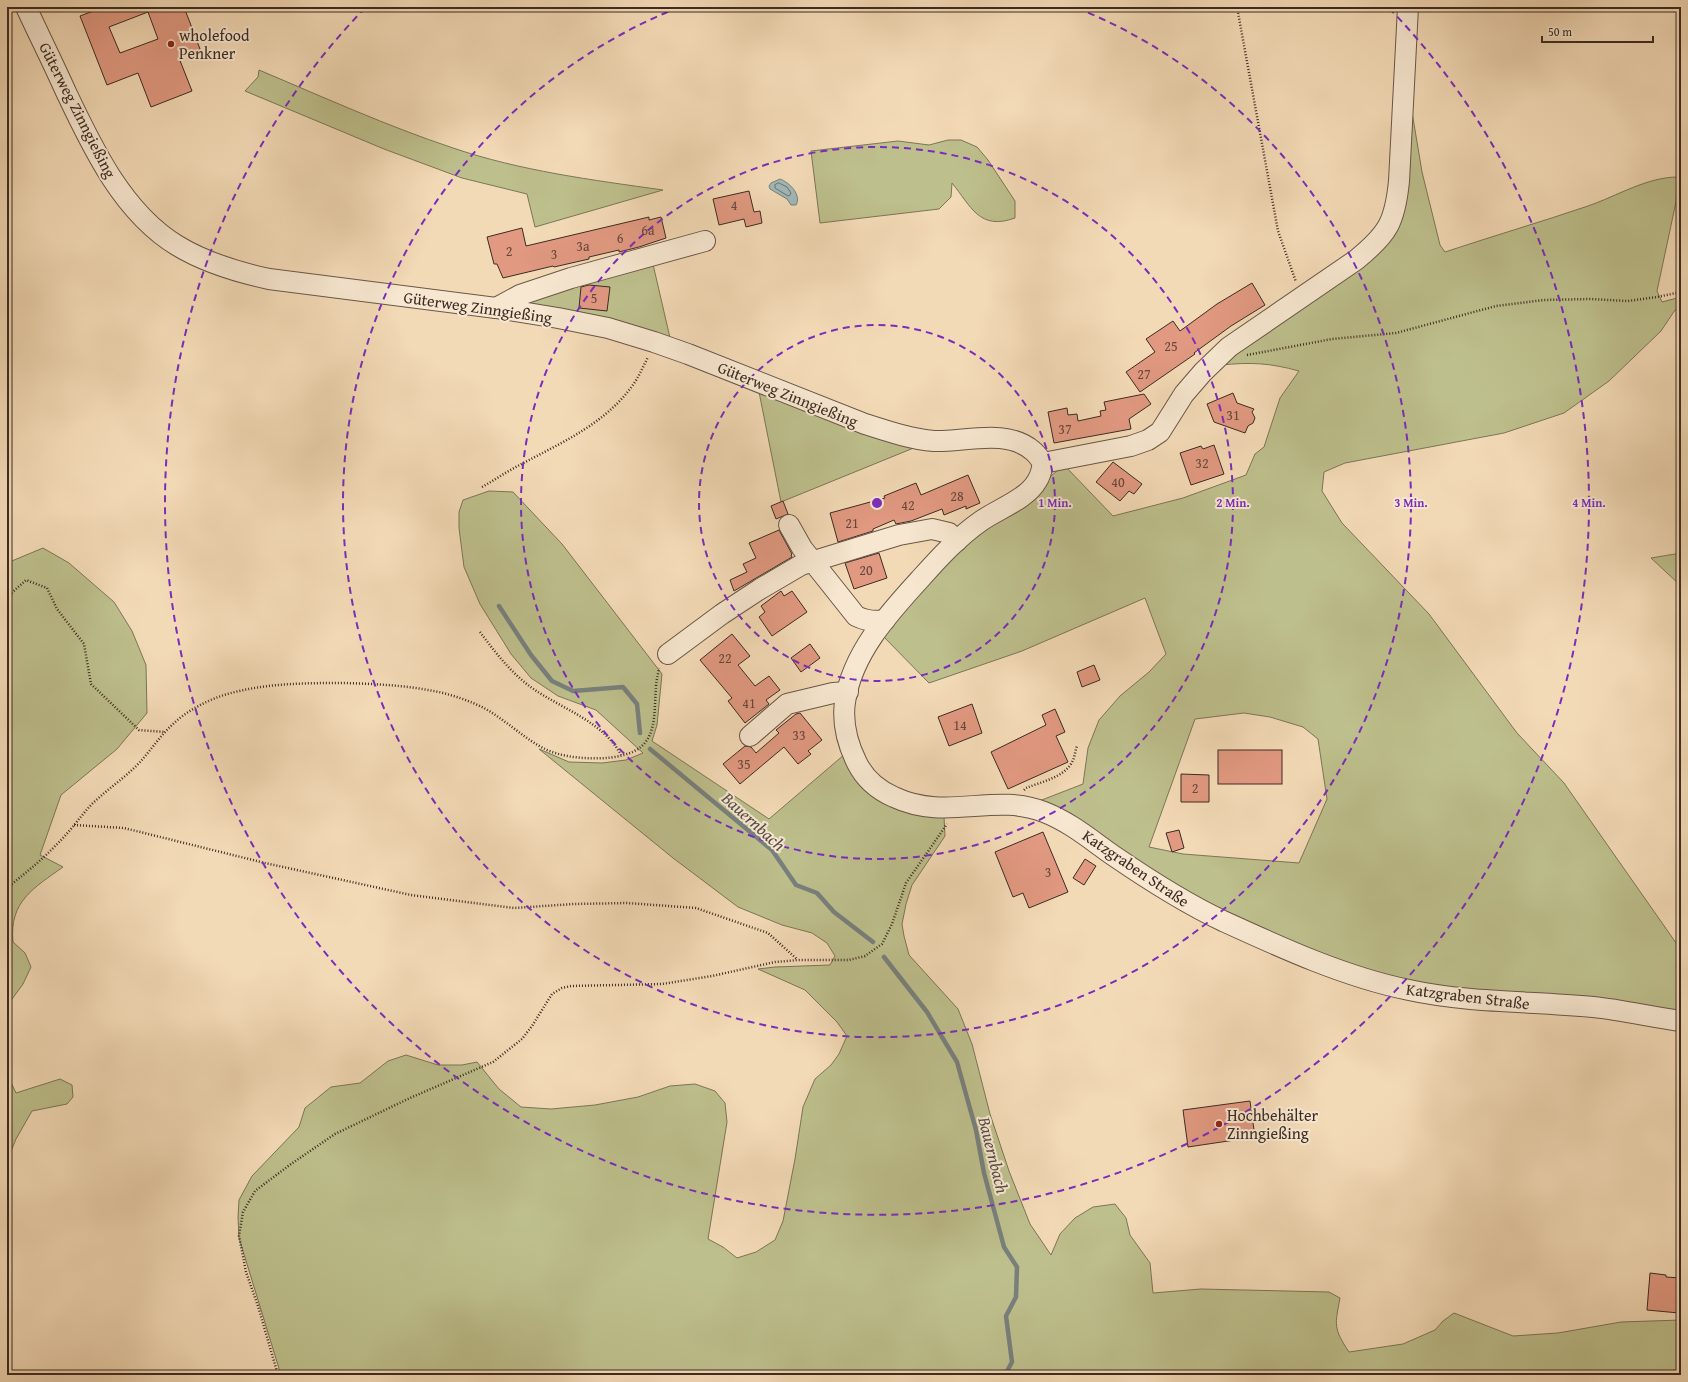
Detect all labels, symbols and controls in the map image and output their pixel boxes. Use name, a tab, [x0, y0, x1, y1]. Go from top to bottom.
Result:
scale bar	[1542, 18, 1653, 44]
place label: wholefood Penkner	[179, 23, 250, 65]
text: 50 m	[1548, 23, 1572, 40]
street label: Güterweg Zinngießing	[33, 38, 123, 182]
marker: wholefood Penkner	[166, 39, 176, 49]
house number: 4	[731, 195, 738, 215]
house number: 6a	[641, 220, 655, 240]
house number: 6	[617, 228, 624, 248]
house number: 3a	[576, 236, 590, 256]
house number: 2	[506, 241, 512, 261]
house number: 3	[551, 244, 557, 264]
street label: Güterweg Zinngießing	[402, 285, 554, 329]
house number: 5	[591, 288, 597, 308]
house number: 25	[1164, 336, 1178, 356]
street label: Güterweg Zinngießing	[714, 355, 862, 433]
house number: 27	[1137, 364, 1151, 384]
house number: 31	[1226, 405, 1240, 425]
house number: 37	[1058, 419, 1072, 439]
house number: 32	[1195, 453, 1209, 473]
house number: 40	[1111, 472, 1125, 492]
house number: 28	[950, 486, 964, 506]
text: 1 Min.	[1038, 494, 1072, 511]
text: 2 Min.	[1216, 494, 1250, 511]
text: 3 Min.	[1394, 494, 1428, 511]
text: 4 Min.	[1572, 494, 1606, 511]
house number: 42	[901, 495, 915, 515]
centre of rings	[870, 496, 884, 510]
house number: 21	[845, 513, 859, 533]
house number: 20	[859, 560, 873, 580]
house number: 22	[718, 648, 732, 668]
house number: 41	[742, 693, 756, 713]
house number: 14	[953, 715, 967, 735]
house number: 33	[792, 725, 806, 745]
house number: 35	[737, 754, 751, 774]
house number: 2	[1192, 778, 1198, 798]
water label: Bauernbach	[716, 785, 792, 857]
street label: Katzgraben Straße	[1078, 823, 1194, 913]
house number: 3	[1045, 862, 1051, 882]
street label: Katzgraben Straße	[1405, 977, 1531, 1015]
place label: Hochbehälter Zinngießing	[1227, 1103, 1319, 1145]
water label: Bauernbach	[972, 1113, 1016, 1196]
marker: Hochbehälter Zinngießing	[1214, 1119, 1224, 1129]

